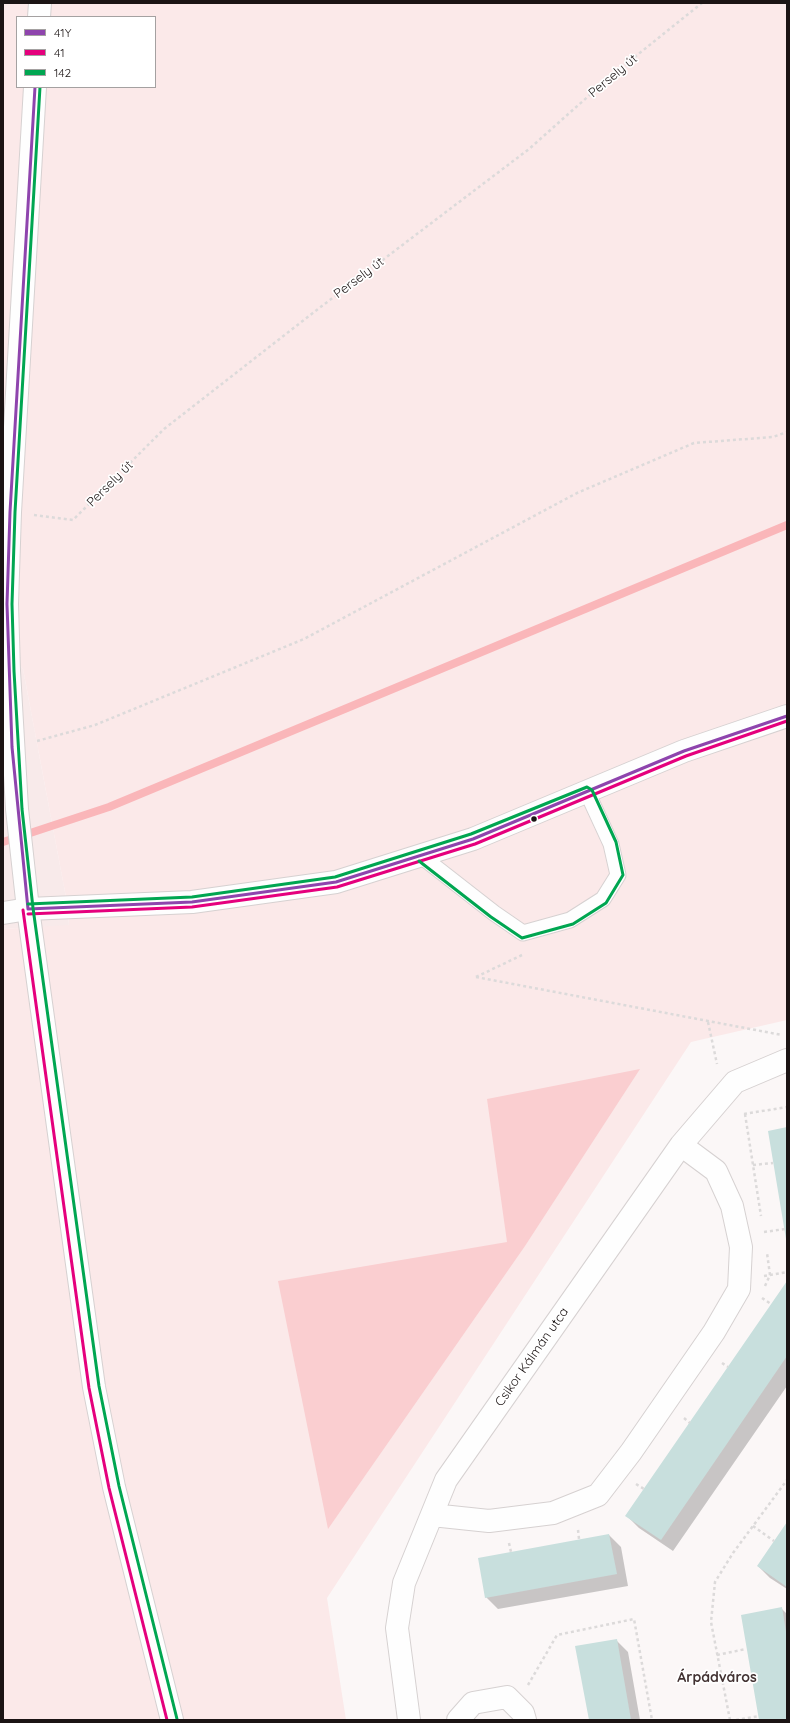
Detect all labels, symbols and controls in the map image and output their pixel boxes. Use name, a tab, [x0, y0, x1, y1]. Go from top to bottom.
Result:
legend	[16, 16, 156, 88]
text: 41Y	[54, 25, 71, 40]
text: 41	[54, 45, 65, 60]
street label: Persely út	[585, 51, 641, 101]
text: 142	[54, 65, 71, 80]
street label: Persely út	[331, 254, 387, 302]
street label: Persely út	[84, 458, 136, 510]
unlabelled marker	[529, 814, 539, 824]
street label: Csikor Kálmán utca	[492, 1305, 572, 1409]
district label: Árpádváros	[677, 1670, 757, 1686]

